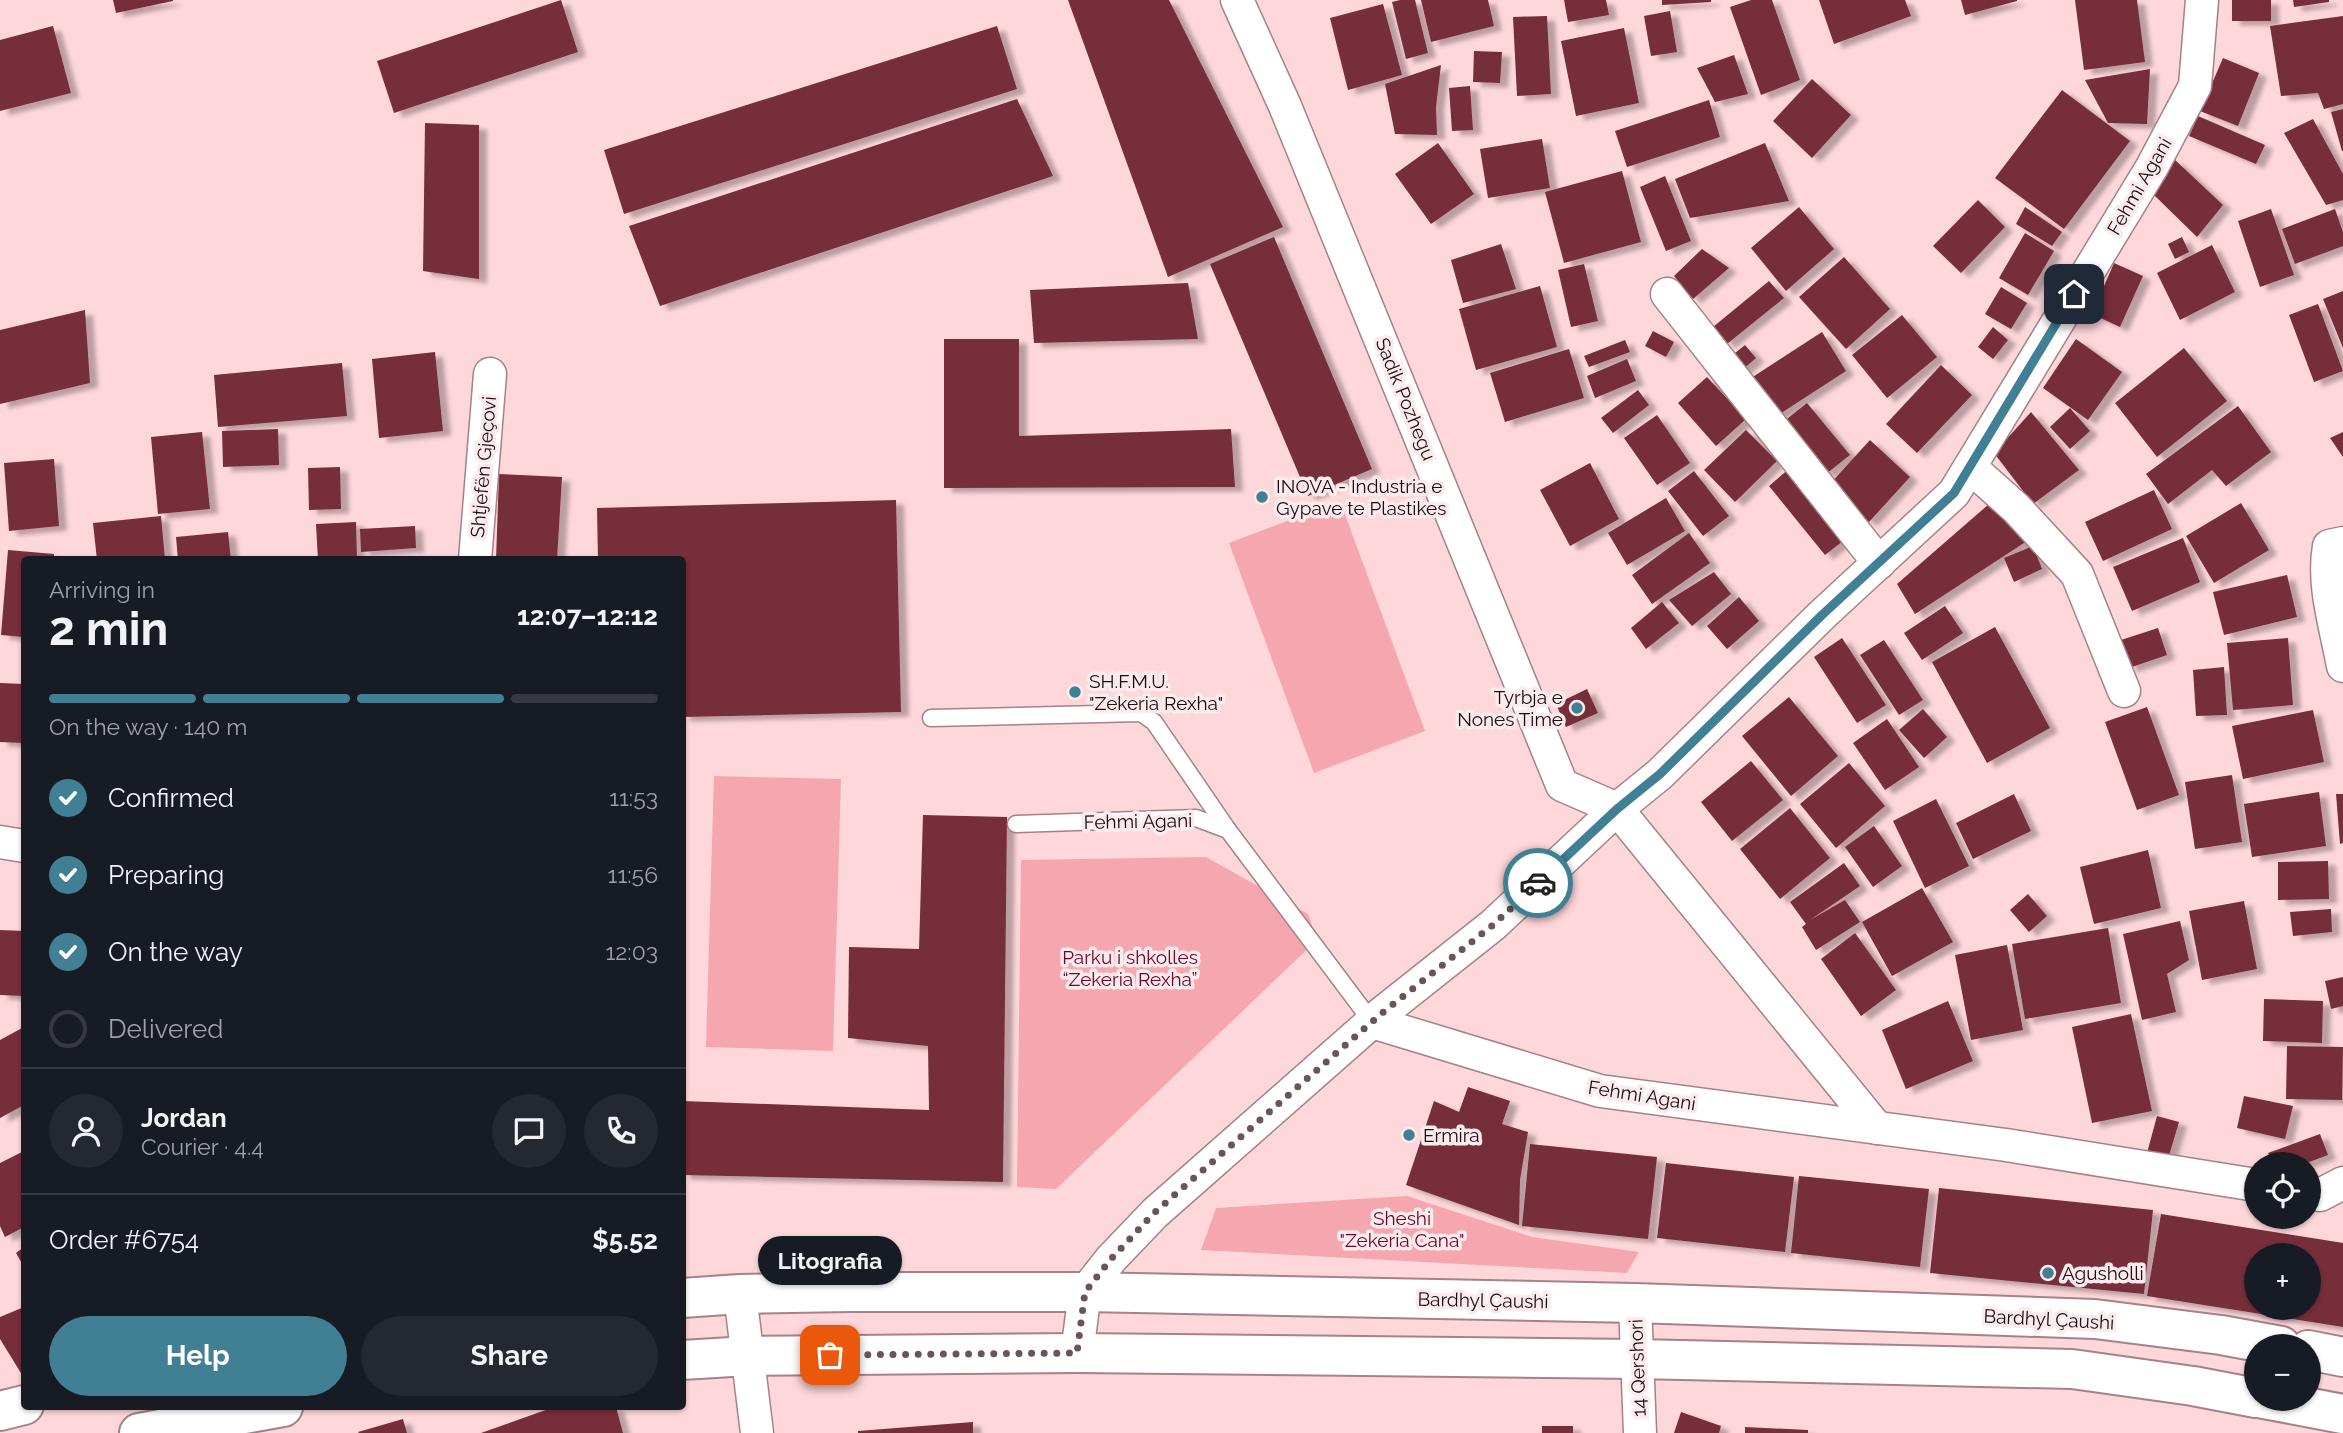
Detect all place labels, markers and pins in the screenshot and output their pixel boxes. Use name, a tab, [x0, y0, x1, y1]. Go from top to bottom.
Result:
pin	[2044, 264, 2104, 324]
place label: INOVA - Industria e Gypave te Plastikes	[1276, 475, 1446, 519]
marker: INOVA - Industria e Gypave te Plastikes	[1254, 489, 1270, 505]
place label: SH.F.M.U. "Zekeria Rexha"	[1089, 670, 1223, 714]
marker: SH.F.M.U. "Zekeria Rexha"	[1067, 684, 1083, 700]
place label: Tyrbja e Nones Time	[1457, 686, 1563, 730]
marker: Tyrbja e Nones Time	[1569, 700, 1585, 716]
place label: Ermira	[1423, 1124, 1480, 1146]
marker: Ermira	[1401, 1127, 1417, 1143]
callout: Litografia	[758, 1236, 902, 1285]
place label: Agusholli	[2062, 1262, 2144, 1284]
marker: Agusholli	[2040, 1265, 2056, 1281]
pin	[800, 1325, 860, 1385]

